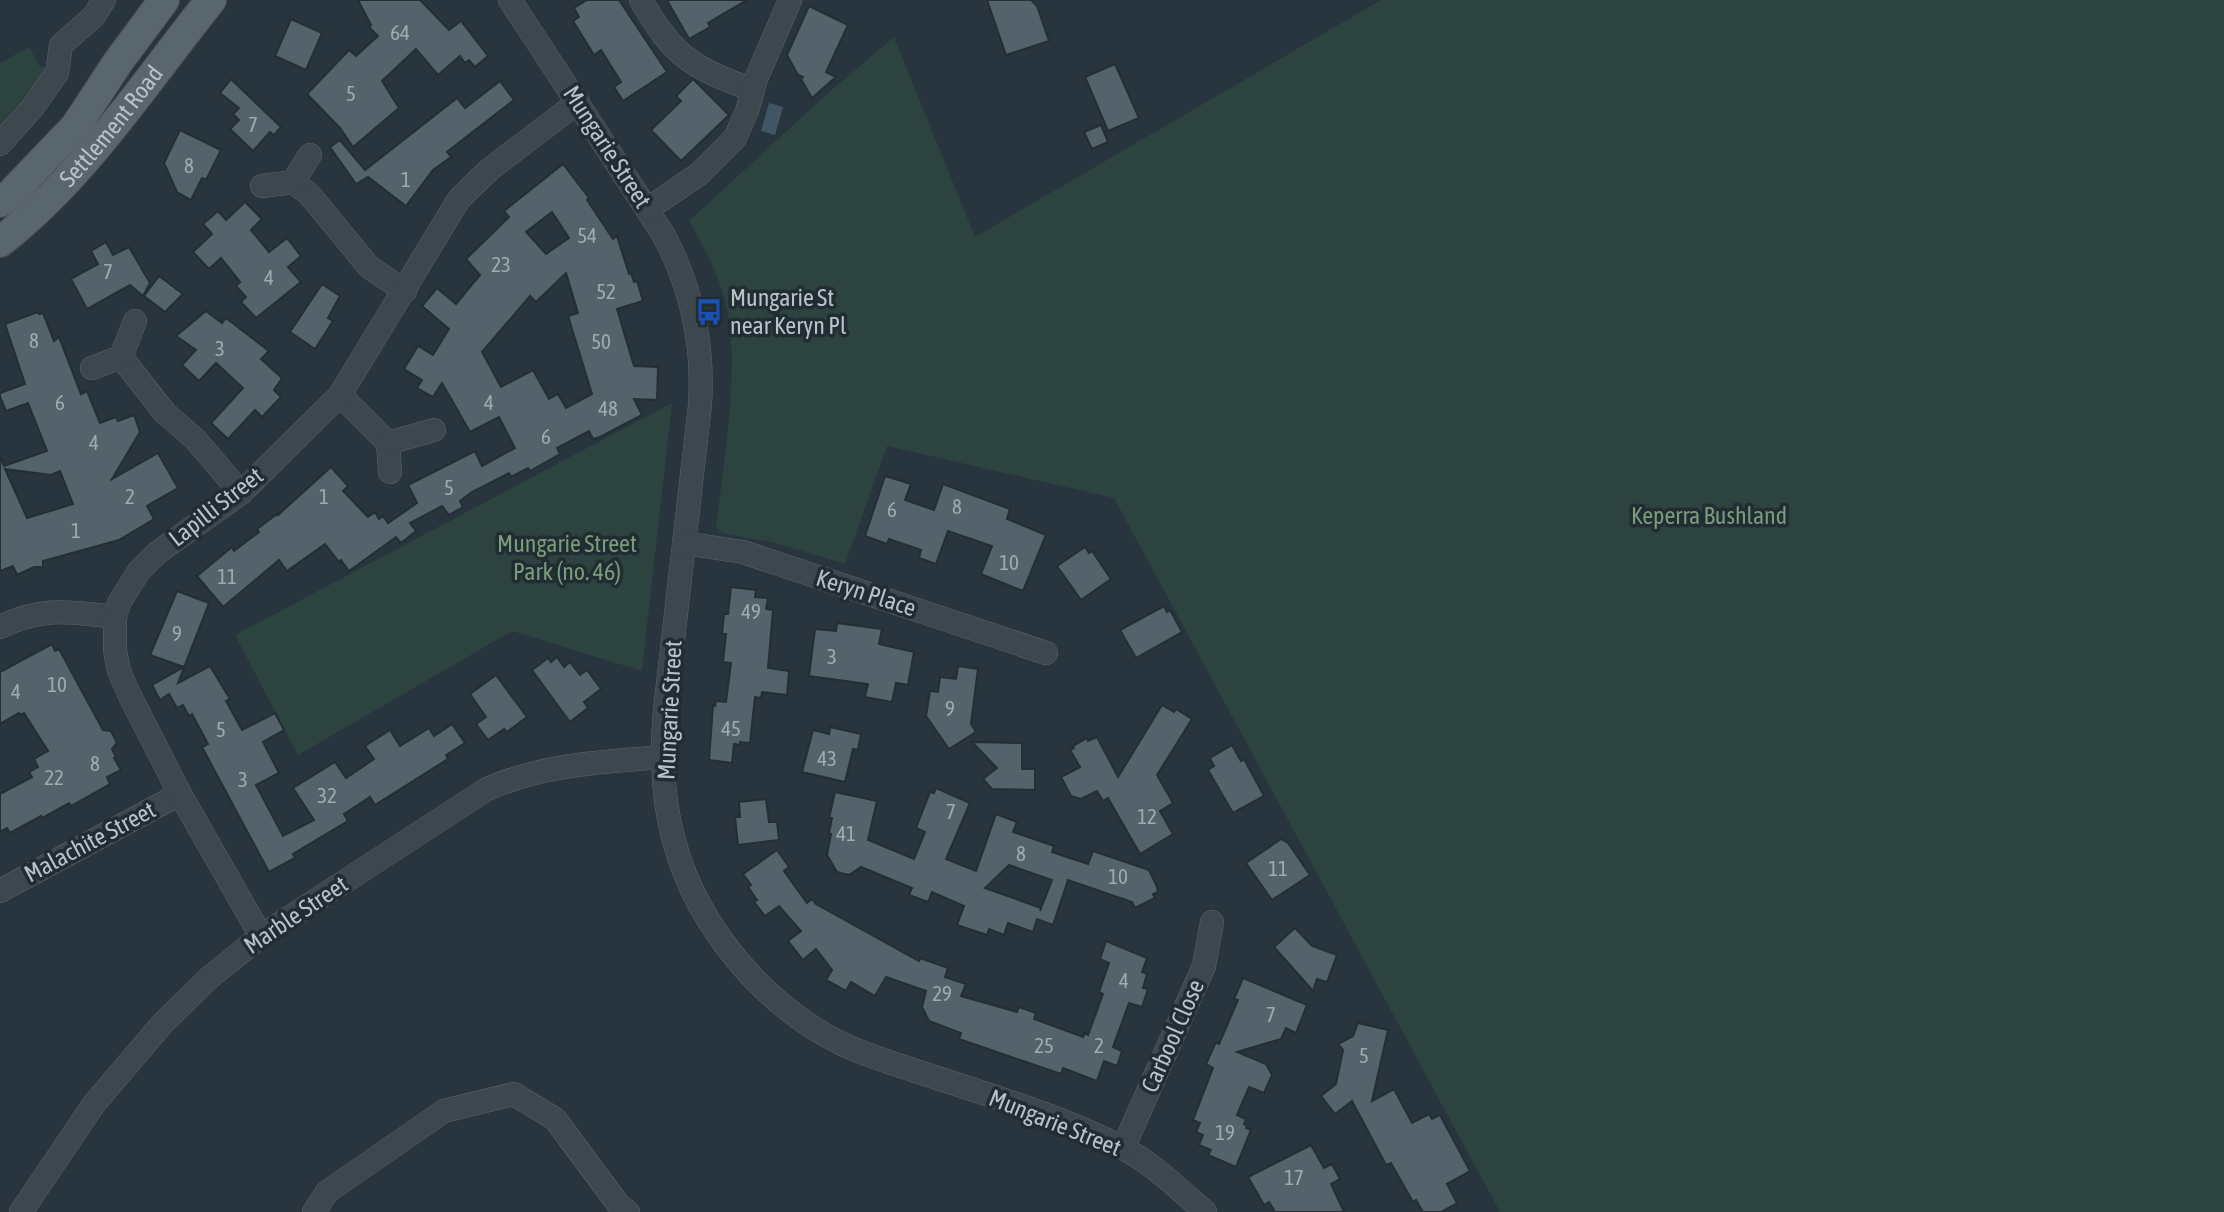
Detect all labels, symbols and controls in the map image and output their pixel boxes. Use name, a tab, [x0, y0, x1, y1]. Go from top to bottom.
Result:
house number: 64	[390, 20, 410, 44]
street label: Settlement Road	[54, 60, 168, 192]
house number: 5	[346, 81, 356, 105]
street label: Mungarie Street	[558, 81, 657, 213]
house number: 7	[248, 112, 258, 136]
house number: 8	[184, 153, 194, 177]
house number: 1	[401, 167, 411, 191]
house number: 54	[577, 223, 597, 247]
house number: 23	[491, 252, 511, 276]
house number: 7	[103, 259, 113, 283]
house number: 4	[264, 265, 274, 289]
house number: 52	[596, 279, 616, 303]
place label: Mungarie St near Keryn Pl	[730, 284, 847, 339]
bus stop icon: Mungarie St near Keryn Pl	[694, 297, 724, 327]
house number: 8	[29, 328, 39, 352]
house number: 50	[591, 329, 611, 353]
house number: 3	[215, 336, 225, 360]
house number: 6	[55, 390, 65, 414]
house number: 4	[484, 390, 494, 414]
house number: 48	[598, 396, 618, 420]
house number: 6	[541, 424, 551, 448]
house number: 4	[89, 430, 99, 454]
street label: Lapilli Street	[163, 462, 268, 552]
house number: 5	[444, 475, 454, 499]
house number: 2	[125, 484, 135, 508]
house number: 1	[319, 484, 329, 508]
house number: 8	[952, 494, 962, 518]
house number: 6	[887, 497, 897, 521]
park label: Keperra Bushland	[1631, 502, 1787, 529]
house number: 1	[71, 518, 81, 542]
park label: Mungarie Street Park (no. 46)	[497, 530, 637, 585]
house number: 10	[999, 550, 1019, 574]
house number: 11	[217, 564, 237, 588]
street label: Keryn Place	[813, 564, 919, 621]
house number: 49	[741, 599, 761, 623]
house number: 9	[172, 621, 182, 645]
street label: Mungarie Street	[652, 639, 687, 780]
house number: 3	[827, 644, 837, 668]
house number: 10	[47, 672, 67, 696]
house number: 4	[11, 679, 21, 703]
house number: 9	[945, 696, 955, 720]
house number: 45	[721, 716, 741, 740]
house number: 5	[216, 717, 226, 741]
house number: 43	[817, 746, 837, 770]
house number: 8	[90, 751, 100, 775]
house number: 22	[44, 765, 64, 789]
house number: 3	[238, 767, 248, 791]
house number: 32	[317, 783, 337, 807]
street label: Malachite Street	[20, 796, 160, 887]
house number: 7	[946, 799, 956, 823]
house number: 12	[1137, 804, 1157, 828]
house number: 41	[836, 821, 856, 845]
house number: 8	[1016, 841, 1026, 865]
house number: 11	[1268, 856, 1288, 880]
house number: 10	[1108, 864, 1128, 888]
street label: Marble Street	[239, 870, 353, 959]
house number: 4	[1119, 968, 1129, 992]
street label: Carbool Close	[1136, 975, 1209, 1096]
house number: 29	[932, 981, 952, 1005]
house number: 7	[1266, 1002, 1276, 1026]
house number: 25	[1034, 1033, 1054, 1057]
house number: 2	[1094, 1033, 1104, 1057]
house number: 5	[1359, 1043, 1369, 1067]
street label: Mungarie Street	[985, 1084, 1125, 1161]
house number: 19	[1215, 1120, 1235, 1144]
house number: 17	[1284, 1165, 1304, 1189]

